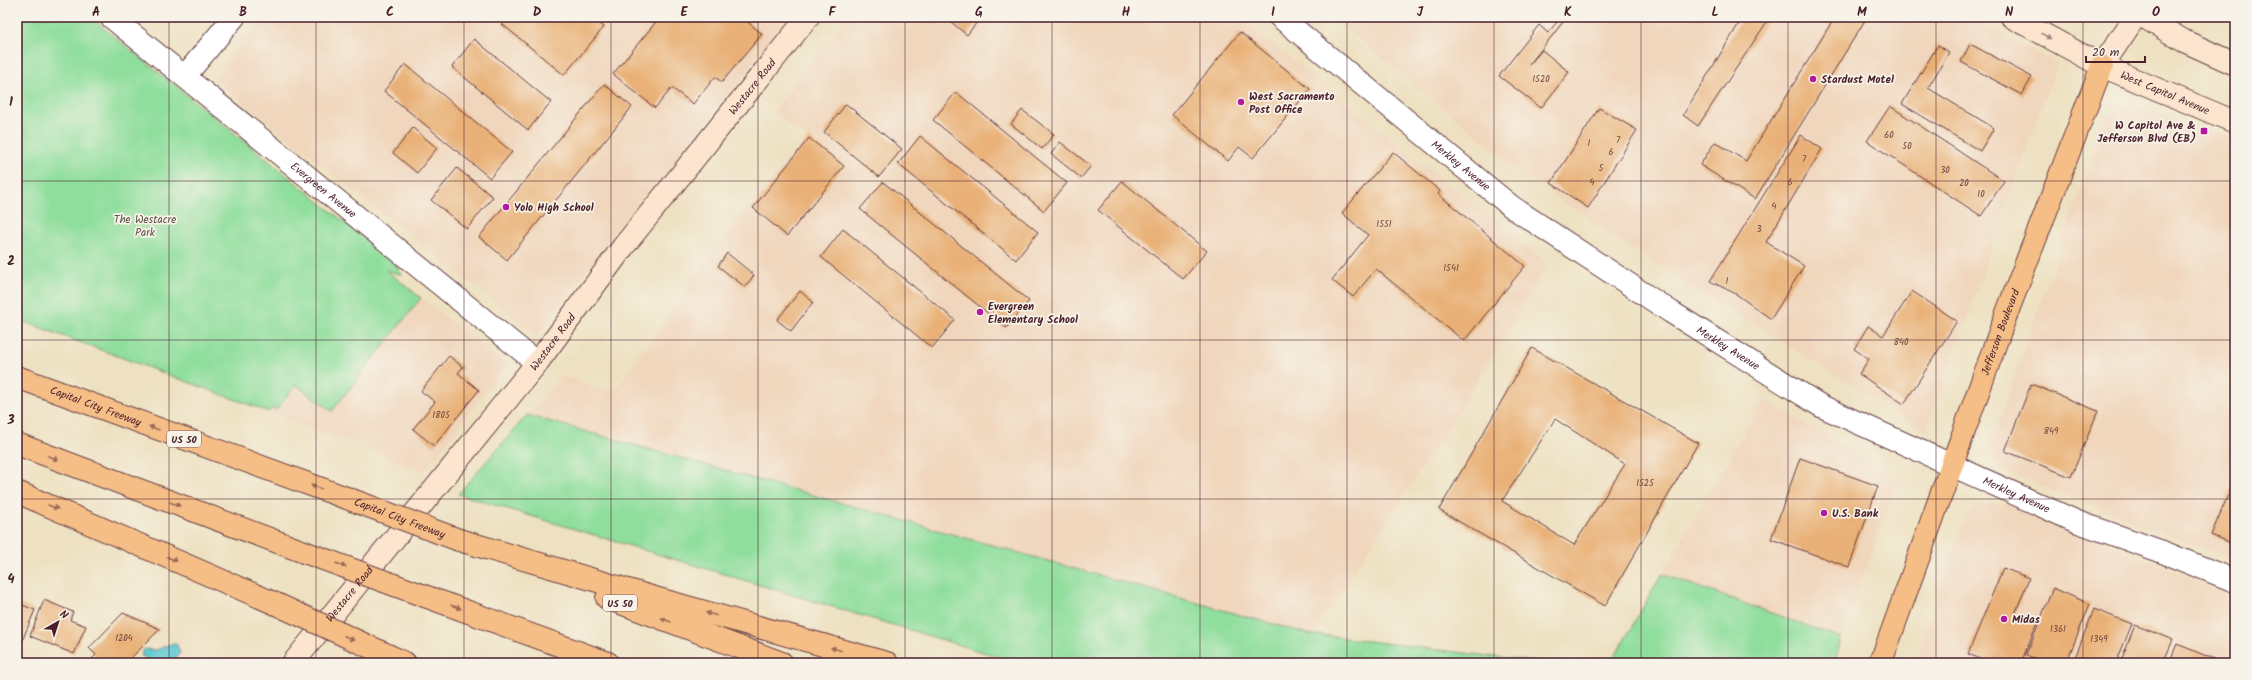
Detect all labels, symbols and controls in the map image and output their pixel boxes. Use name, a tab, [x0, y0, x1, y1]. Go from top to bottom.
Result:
text: A	[92, 2, 100, 23]
text: B	[239, 2, 247, 23]
text: C	[386, 2, 394, 23]
text: D	[533, 2, 542, 23]
text: E	[680, 2, 688, 23]
text: F	[828, 2, 836, 23]
text: G	[975, 2, 983, 23]
text: H	[1122, 2, 1131, 23]
text: I	[1271, 2, 1275, 23]
text: J	[1417, 2, 1424, 23]
text: K	[1564, 2, 1572, 23]
text: L	[1711, 2, 1719, 23]
text: M	[1857, 2, 1867, 23]
text: N	[2005, 2, 2014, 23]
text: O	[2152, 2, 2160, 23]
one-way arrow	[2040, 32, 2052, 39]
scale bar	[2086, 38, 2145, 64]
text: 20 m	[2092, 43, 2120, 62]
street label: Westacre Road	[725, 55, 781, 119]
street label: West Capitol Avenue	[2117, 67, 2212, 120]
place label: Stardust Motel	[1821, 71, 1894, 89]
house number: 1520	[1532, 72, 1550, 87]
marker: Stardust Motel	[1808, 74, 1818, 84]
place label: West Sacramento Post Office	[1249, 88, 1334, 119]
text: 1	[9, 92, 13, 113]
marker: West Sacramento Post Office	[1236, 97, 1246, 107]
place label: W Capitol Ave & Jefferson Blvd (EB)	[2097, 117, 2196, 148]
marker: W Capitol Ave & Jefferson Blvd (EB)	[2199, 126, 2209, 136]
house number: 60	[1884, 128, 1894, 143]
house number: 7	[1616, 133, 1621, 148]
street label: Merkley Avenue	[1427, 136, 1494, 196]
house number: 1	[1588, 136, 1591, 151]
house number: 50	[1902, 139, 1912, 154]
house number: 6	[1608, 145, 1614, 160]
house number: 7	[1802, 152, 1807, 167]
street label: Evergreen Avenue	[286, 158, 360, 223]
house number: 5	[1599, 161, 1605, 176]
house number: 30	[1940, 163, 1950, 178]
house number: 4	[1590, 175, 1595, 190]
house number: 6	[1787, 175, 1793, 190]
house number: 20	[1959, 176, 1969, 191]
house number: 10	[1977, 187, 1985, 202]
place label: Yolo High School	[514, 199, 594, 217]
house number: 4	[1772, 199, 1777, 214]
marker: Yolo High School	[501, 202, 511, 212]
park label: The Westacre Park	[114, 211, 176, 242]
house number: 1551	[1376, 217, 1392, 232]
house number: 3	[1756, 222, 1762, 237]
text: 2	[7, 251, 15, 272]
house number: 1541	[1443, 261, 1459, 276]
house number: 1	[1726, 274, 1729, 289]
street label: Jefferson Boulevard	[1977, 286, 2025, 378]
place label: Evergreen Elementary School	[988, 298, 1078, 329]
marker: Evergreen Elementary School	[975, 307, 985, 317]
street label: Westacre Road	[526, 310, 581, 375]
street label: Merkley Avenue	[1692, 322, 1763, 376]
house number: 840	[1894, 335, 1909, 350]
street label: Capital City Freeway	[47, 382, 145, 432]
house number: 1805	[432, 408, 451, 423]
text: 3	[6, 410, 15, 431]
house number: 849	[2044, 424, 2059, 439]
one-way arrow	[148, 425, 160, 431]
road number: US 50	[167, 431, 201, 447]
one-way arrow	[48, 456, 60, 462]
street label: Merkley Avenue	[1979, 472, 2053, 519]
house number: 1525	[1636, 476, 1655, 491]
one-way arrow	[309, 484, 321, 490]
street label: Capital City Freeway	[351, 493, 448, 544]
one-way arrow	[169, 502, 181, 508]
one-way arrow	[47, 505, 59, 511]
place label: U.S. Bank	[1832, 505, 1879, 523]
marker: U.S. Bank	[1819, 508, 1829, 518]
one-way arrow	[167, 556, 178, 562]
street label: Westacre Road	[322, 562, 379, 627]
one-way arrow	[335, 563, 347, 569]
text: 4	[7, 569, 15, 590]
road number: US 50	[603, 595, 637, 611]
north arrow	[38, 602, 78, 642]
one-way arrow	[450, 605, 462, 611]
text: N	[55, 606, 72, 624]
one-way arrow	[705, 611, 717, 617]
place label: Midas	[2012, 611, 2041, 629]
marker: Midas	[1999, 614, 2009, 624]
one-way arrow	[660, 617, 672, 623]
house number: 1361	[2050, 622, 2066, 637]
house number: 1204	[115, 631, 133, 646]
house number: 1349	[2090, 632, 2108, 647]
one-way arrow	[344, 635, 355, 641]
one-way arrow	[830, 646, 842, 652]

